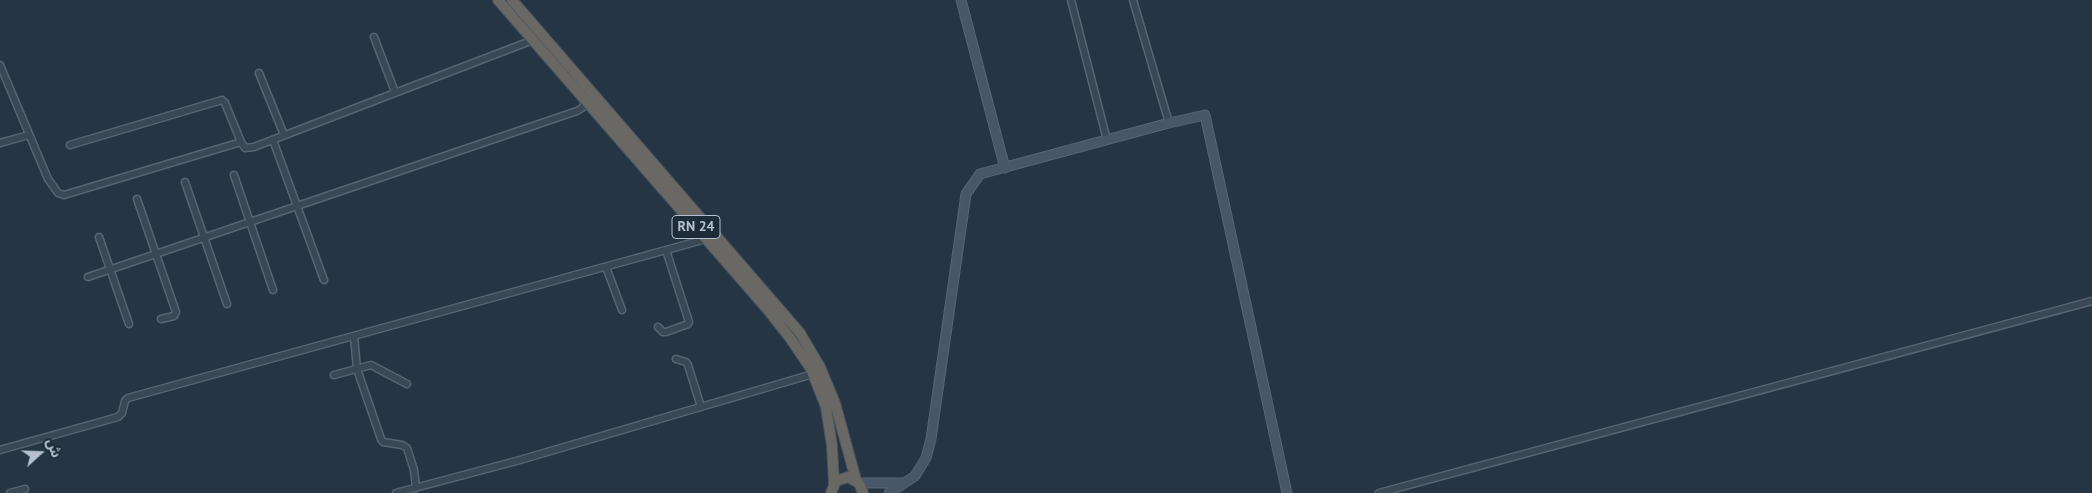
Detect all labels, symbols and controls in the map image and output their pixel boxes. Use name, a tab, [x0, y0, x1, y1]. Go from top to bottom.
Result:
road number: RN 24	[672, 216, 720, 238]
north arrow	[15, 428, 65, 478]
text: ش	[42, 436, 66, 460]

